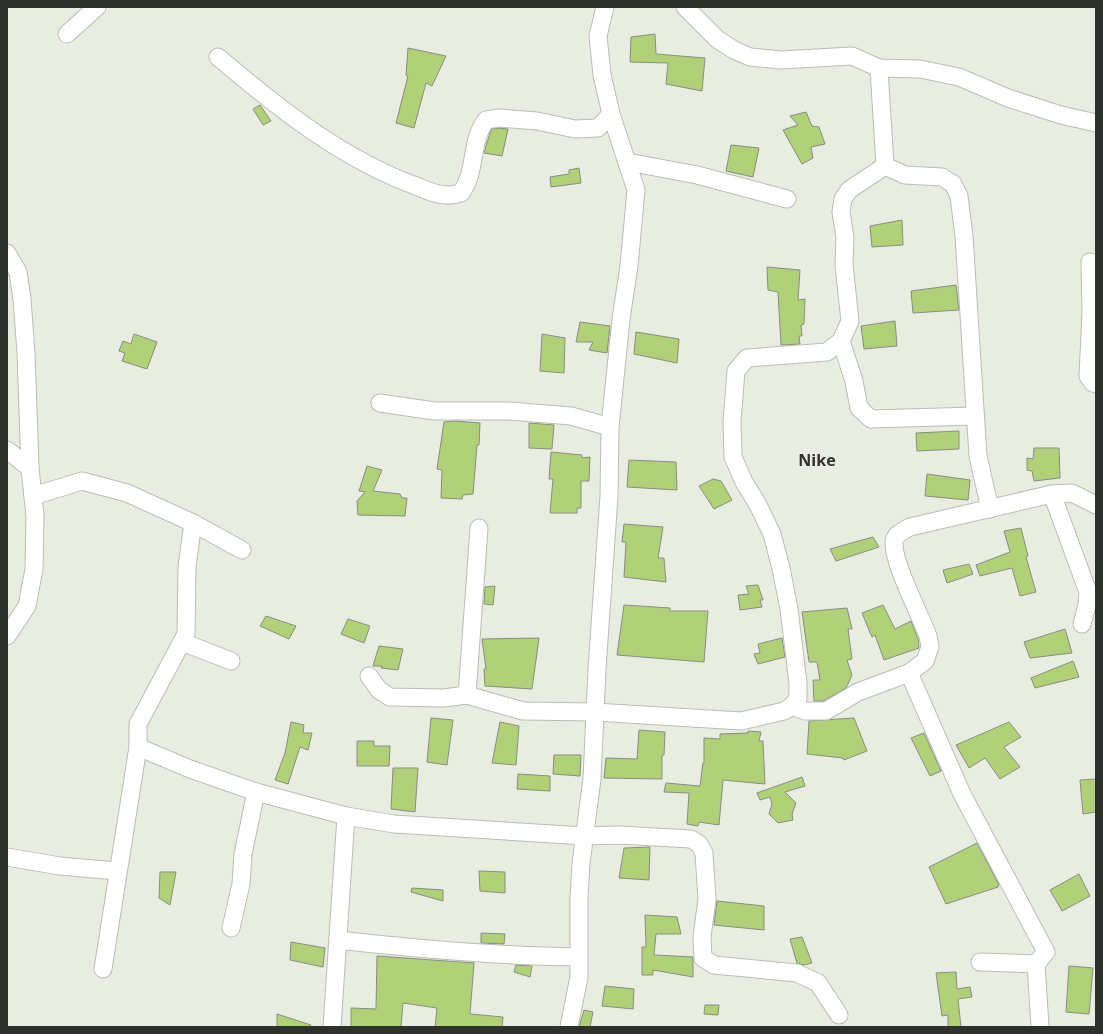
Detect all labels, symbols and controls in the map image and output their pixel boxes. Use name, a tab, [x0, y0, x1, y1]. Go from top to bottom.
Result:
district label: Nike	[798, 449, 836, 471]

